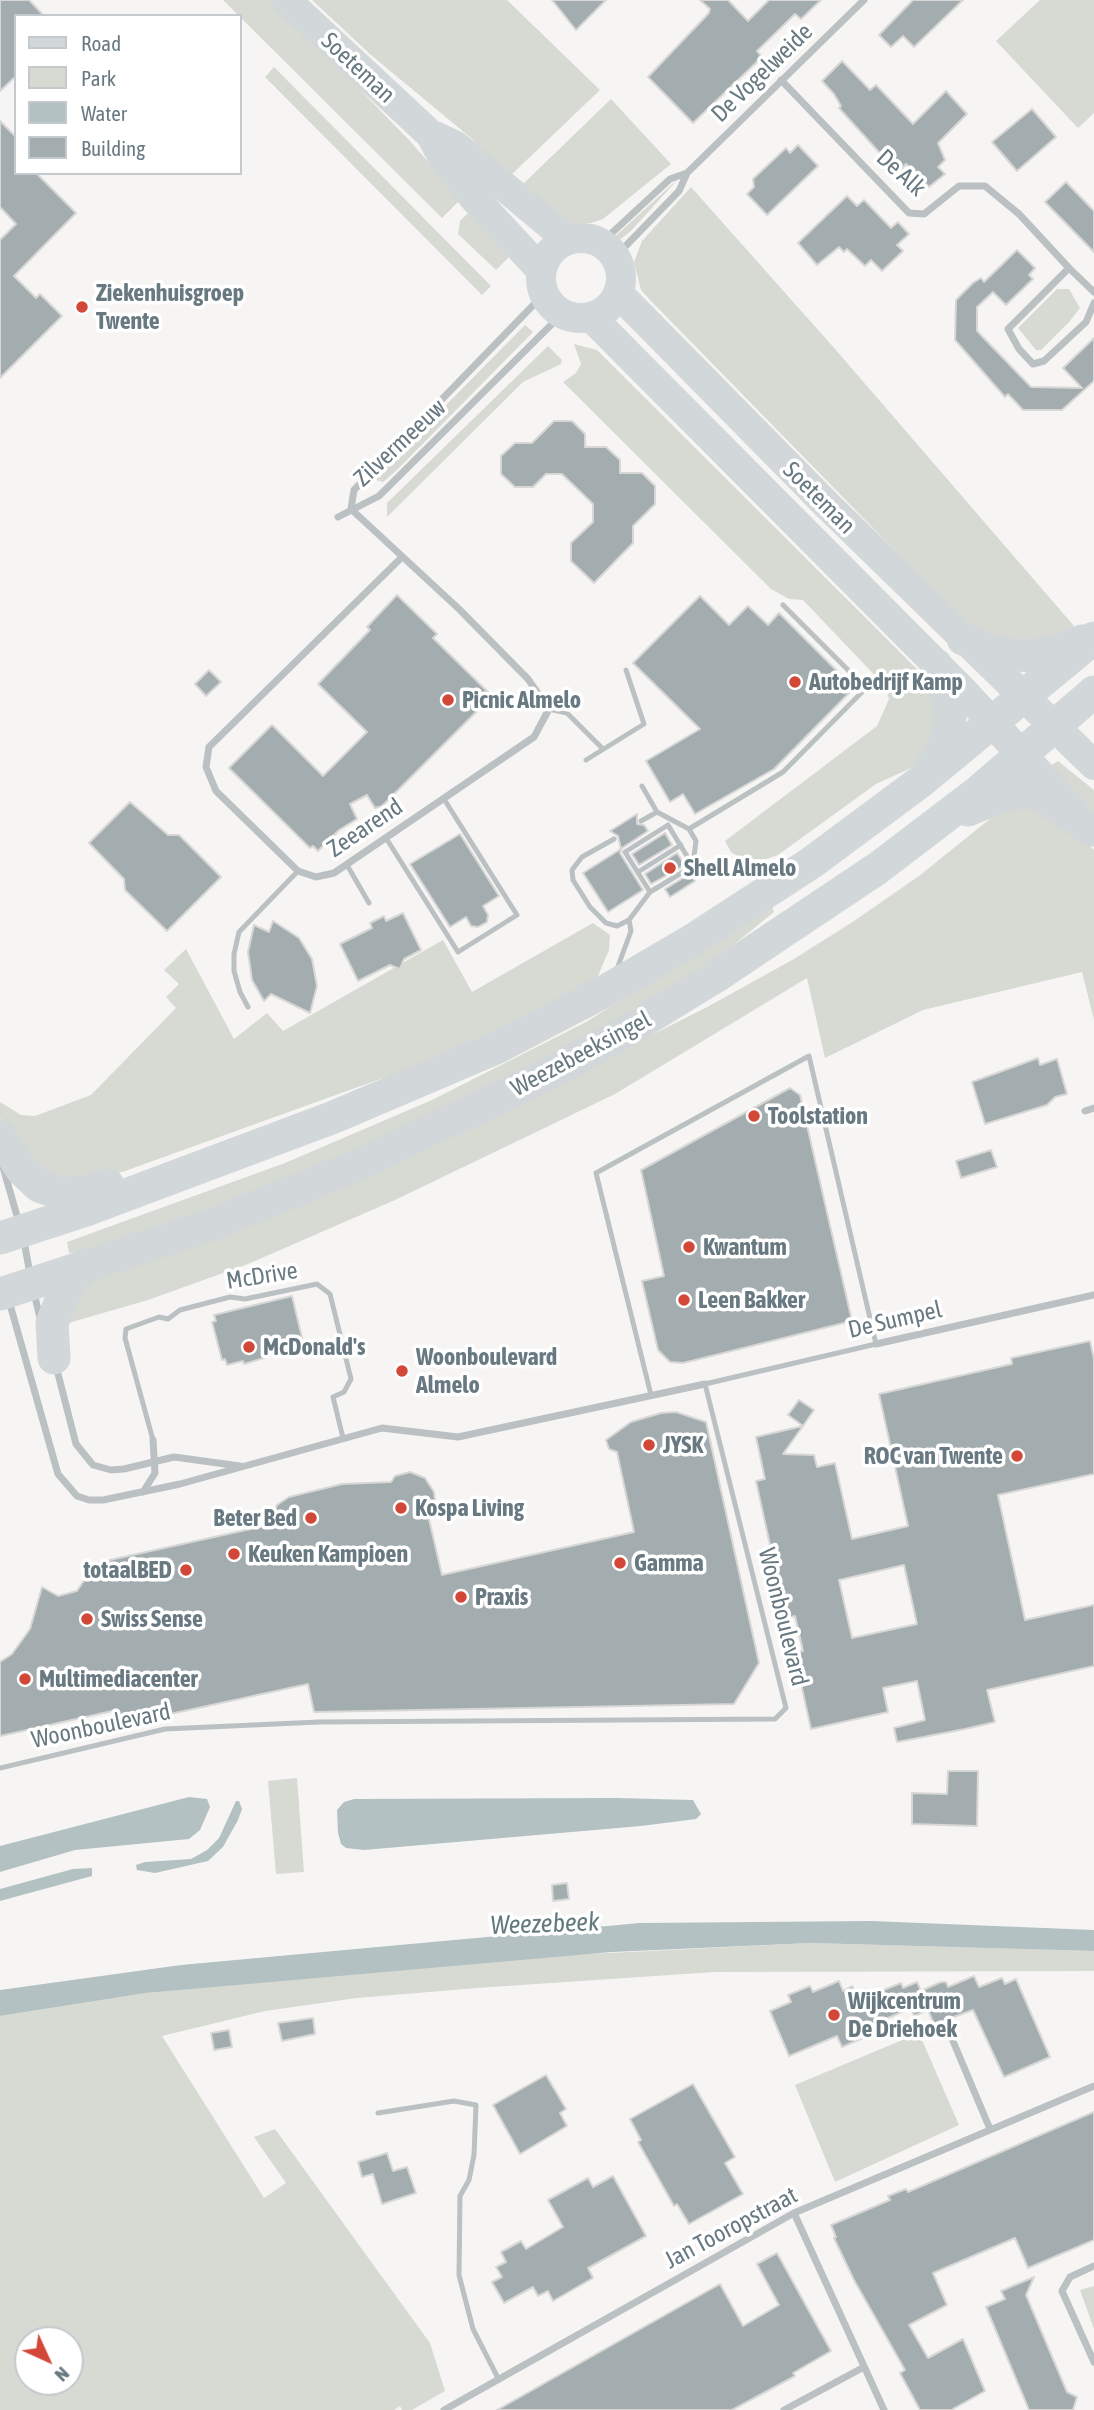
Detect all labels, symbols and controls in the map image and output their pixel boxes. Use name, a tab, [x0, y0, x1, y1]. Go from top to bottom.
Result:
legend	[14, 14, 242, 175]
street label: De Vogelweide	[705, 18, 819, 128]
street label: Soeteman	[315, 27, 401, 109]
text: Road	[81, 31, 121, 55]
text: Park	[81, 66, 116, 90]
text: Water	[81, 101, 127, 125]
text: Building	[81, 136, 145, 160]
street label: De Alk	[870, 143, 932, 203]
place label: Ziekenhuisgroep Twente	[96, 279, 244, 335]
marker: Ziekenhuisgroep Twente	[74, 299, 90, 315]
street label: Zilvermeeuw	[348, 393, 452, 493]
street label: Soeteman	[777, 456, 861, 540]
place label: Autobedrijf Kamp	[809, 668, 963, 696]
marker: Autobedrijf Kamp	[787, 674, 803, 690]
place label: Picnic Almelo	[462, 686, 581, 714]
marker: Picnic Almelo	[440, 692, 456, 708]
street label: Zeearend	[322, 792, 408, 864]
place label: Shell Almelo	[684, 854, 796, 882]
marker: Shell Almelo	[662, 860, 678, 876]
street label: Weezebeeksingel	[506, 1005, 656, 1103]
place label: Toolstation	[768, 1102, 868, 1130]
marker: Toolstation	[746, 1108, 762, 1124]
place label: Kwantum	[703, 1233, 787, 1261]
marker: Kwantum	[681, 1239, 697, 1255]
street label: McDrive	[224, 1256, 300, 1296]
place label: Leen Bakker	[698, 1286, 805, 1314]
marker: Leen Bakker	[676, 1292, 692, 1308]
street label: De Sumpel	[845, 1295, 945, 1345]
place label: McDonald's	[263, 1333, 365, 1361]
marker: McDonald's	[241, 1339, 257, 1355]
place label: Woonboulevard Almelo	[416, 1343, 557, 1399]
marker: Woonboulevard Almelo	[394, 1363, 410, 1379]
place label: JYSK	[663, 1431, 703, 1459]
marker: JYSK	[641, 1437, 657, 1453]
place label: ROC van Twente	[864, 1442, 1003, 1470]
marker: ROC van Twente	[1009, 1448, 1025, 1464]
place label: Kospa Living	[415, 1494, 524, 1522]
marker: Kospa Living	[393, 1500, 409, 1516]
place label: Beter Bed	[213, 1504, 297, 1532]
marker: Beter Bed	[303, 1510, 319, 1526]
place label: Keuken Kampioen	[248, 1540, 408, 1568]
street label: Woonboulevard	[752, 1545, 814, 1689]
marker: Keuken Kampioen	[226, 1546, 242, 1562]
place label: Gamma	[634, 1549, 704, 1577]
marker: Gamma	[612, 1555, 628, 1571]
place label: totaalBED	[83, 1556, 172, 1584]
marker: totaalBED	[178, 1562, 194, 1578]
place label: Praxis	[475, 1583, 528, 1611]
marker: Praxis	[453, 1589, 469, 1605]
place label: Swiss Sense	[101, 1605, 203, 1633]
marker: Swiss Sense	[79, 1611, 95, 1627]
place label: Multimediacenter	[39, 1665, 198, 1693]
marker: Multimediacenter	[17, 1671, 33, 1687]
street label: Woonboulevard	[29, 1697, 173, 1755]
water label: Weezebeek	[490, 1907, 600, 1941]
place label: Wijkcentrum De Driehoek	[848, 1987, 961, 2043]
marker: Wijkcentrum De Driehoek	[826, 2007, 842, 2023]
street label: Jan Tooropstraat	[660, 2181, 802, 2275]
north arrow	[14, 2326, 84, 2396]
text: N	[51, 2363, 74, 2386]

